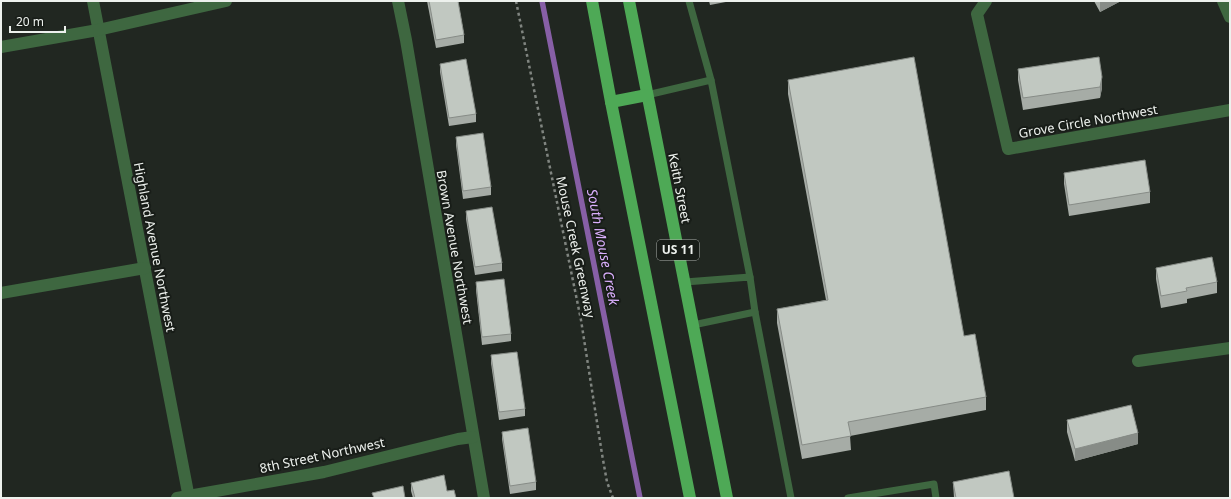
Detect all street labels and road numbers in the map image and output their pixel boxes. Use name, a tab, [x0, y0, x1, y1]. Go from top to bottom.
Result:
street label: Grove Circle Northwest	[1017, 100, 1159, 142]
street label: Keith Street	[664, 151, 696, 225]
street label: Highland Avenue Northwest	[130, 161, 180, 334]
street label: Brown Avenue Northwest	[433, 169, 477, 326]
street label: Mouse Creek Greenway	[552, 175, 600, 320]
road number: US 11	[657, 240, 699, 260]
street label: 8th Street Northwest	[258, 433, 387, 477]

